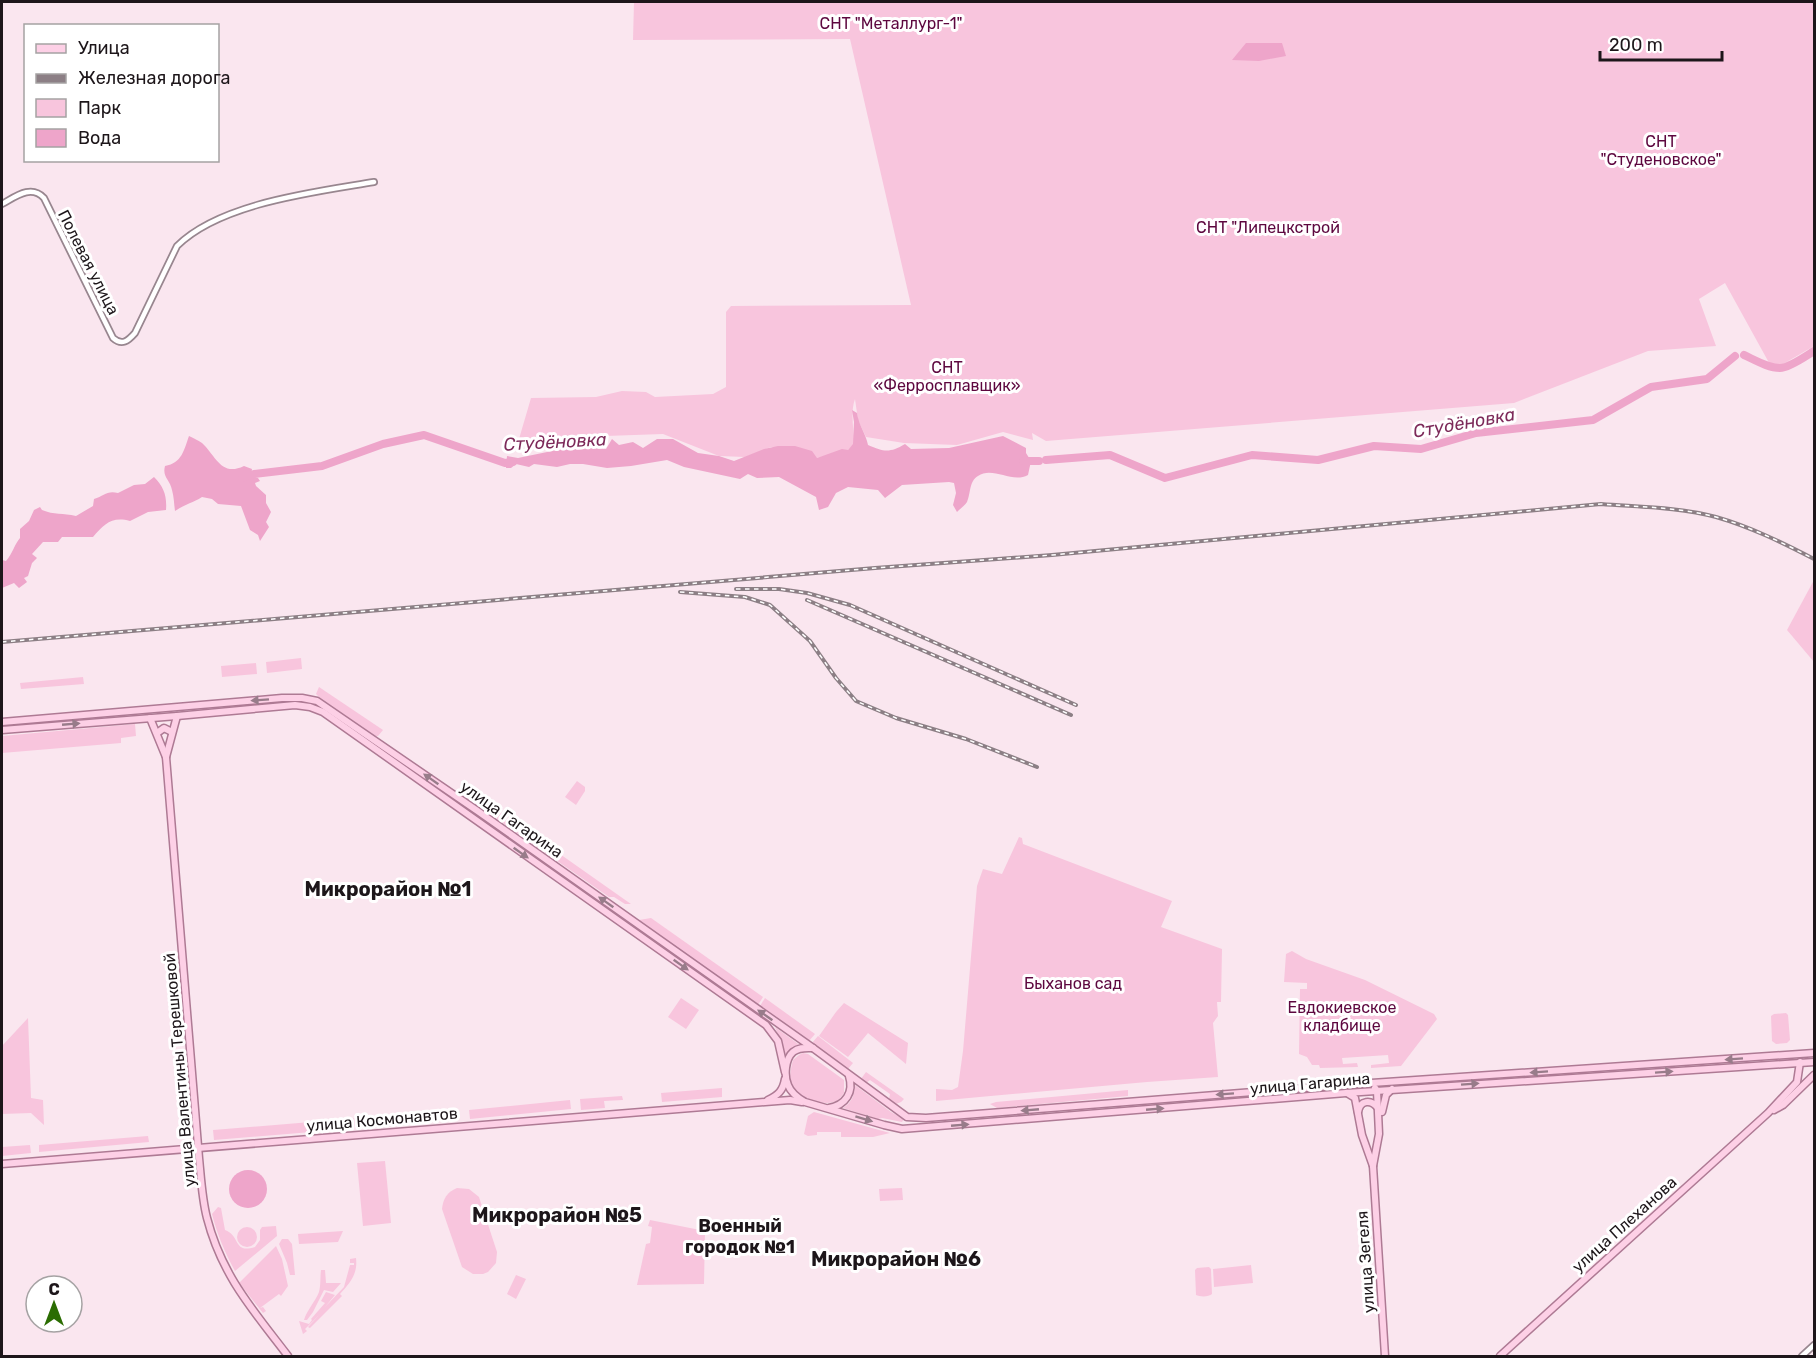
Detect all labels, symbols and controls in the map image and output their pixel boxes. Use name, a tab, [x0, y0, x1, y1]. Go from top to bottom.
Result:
park label: СНТ "Металлург-1"	[820, 14, 962, 33]
legend	[24, 24, 219, 162]
scale bar	[1600, 24, 1722, 62]
text: 200 m	[1609, 34, 1663, 56]
text: Улица	[78, 37, 130, 59]
text: Железная дорога	[78, 67, 231, 89]
text: Парк	[78, 97, 122, 119]
text: Вода	[78, 127, 121, 149]
park label: СНТ "Студеновское"	[1601, 132, 1721, 169]
street label: Полевая улица	[54, 207, 123, 318]
park label: СНТ "Липецкстрой	[1196, 218, 1340, 237]
park label: СНТ «Ферросплавщик»	[873, 358, 1021, 395]
water label: Студёновка	[1411, 403, 1517, 443]
water label: Студёновка	[503, 428, 608, 456]
one-way arrow	[251, 695, 270, 705]
one-way arrow	[61, 720, 80, 729]
one-way arrow	[423, 773, 439, 785]
street label: улица Гагарина	[457, 777, 567, 862]
one-way arrow	[513, 847, 529, 859]
district label: Микрорайон №1	[304, 877, 472, 901]
one-way arrow	[599, 896, 615, 908]
street label: улица Валентины Терешковой	[160, 952, 199, 1188]
one-way arrow	[673, 959, 688, 971]
park label: Быханов сад	[1024, 974, 1122, 993]
park label: Евдокиевское кладбище	[1288, 998, 1396, 1035]
one-way arrow	[758, 1009, 773, 1021]
one-way arrow	[1724, 1054, 1743, 1063]
one-way arrow	[1530, 1067, 1549, 1077]
one-way arrow	[1655, 1067, 1674, 1076]
street label: улица Гагарина	[1249, 1069, 1371, 1098]
one-way arrow	[1460, 1080, 1479, 1089]
one-way arrow	[1215, 1089, 1234, 1099]
street label: улица Космонавтов	[306, 1103, 458, 1136]
one-way arrow	[1145, 1104, 1164, 1114]
one-way arrow	[1021, 1105, 1040, 1115]
one-way arrow	[855, 1115, 873, 1124]
one-way arrow	[951, 1120, 970, 1130]
street label: улица Плеханова	[1568, 1173, 1680, 1276]
district label: Микрорайон №5	[472, 1203, 642, 1227]
street label: улица Зегеля	[1352, 1210, 1379, 1314]
district label: Военный городок №1	[685, 1215, 795, 1258]
district label: Микрорайон №6	[811, 1247, 981, 1271]
north arrow	[24, 1274, 84, 1334]
text: С	[48, 1280, 60, 1299]

